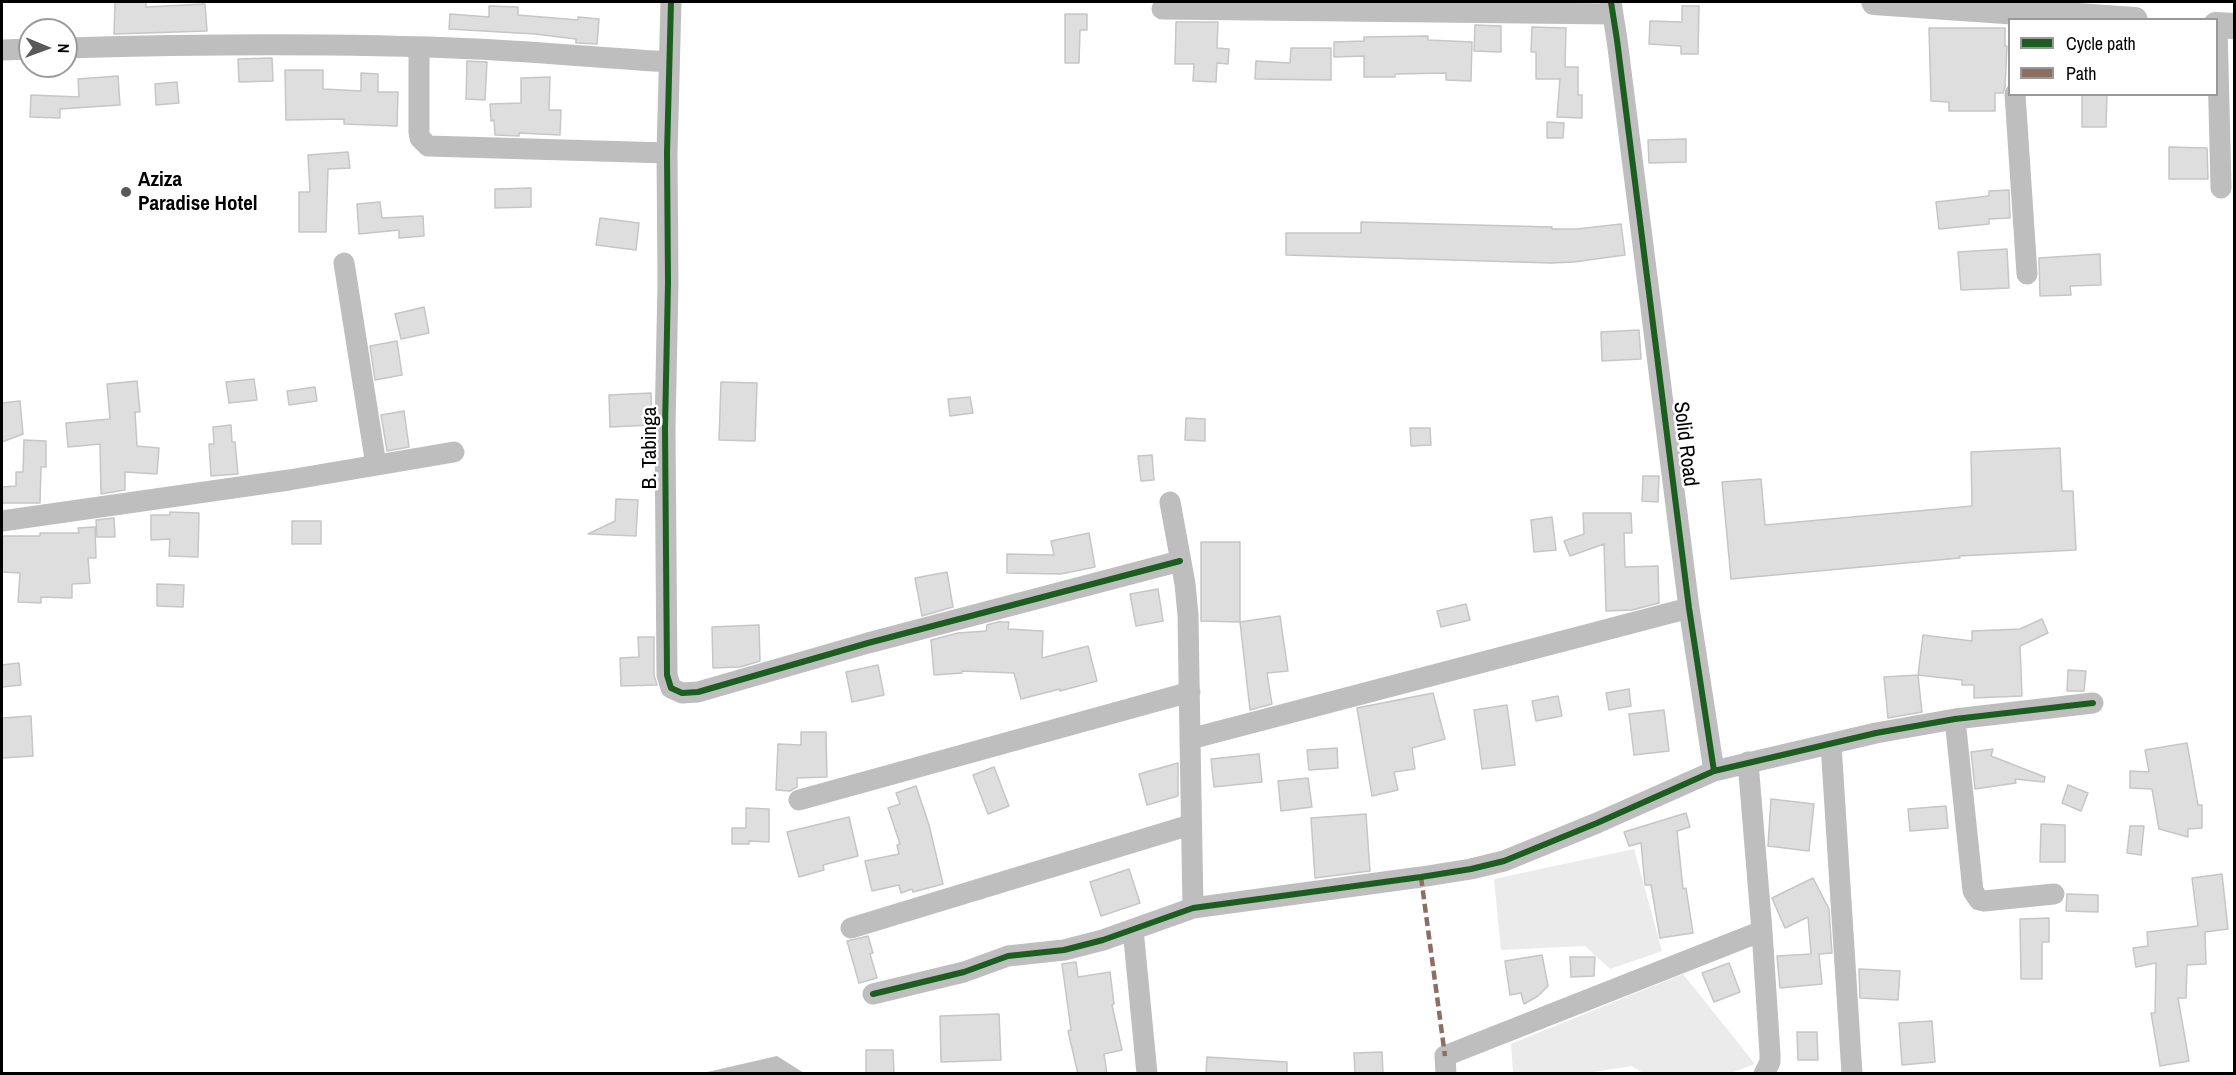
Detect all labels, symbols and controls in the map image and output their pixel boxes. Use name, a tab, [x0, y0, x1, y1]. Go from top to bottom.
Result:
north arrow	[18, 18, 78, 78]
legend	[2008, 18, 2218, 96]
text: Cycle path	[2066, 31, 2136, 56]
text: N	[53, 43, 75, 53]
text: Path	[2066, 61, 2096, 86]
place label: Aziza Paradise Hotel	[138, 167, 258, 217]
marker: Aziza Paradise Hotel	[119, 185, 133, 199]
street label: Solid Road	[1667, 400, 1703, 488]
street label: B. Tabinga	[637, 407, 663, 489]

